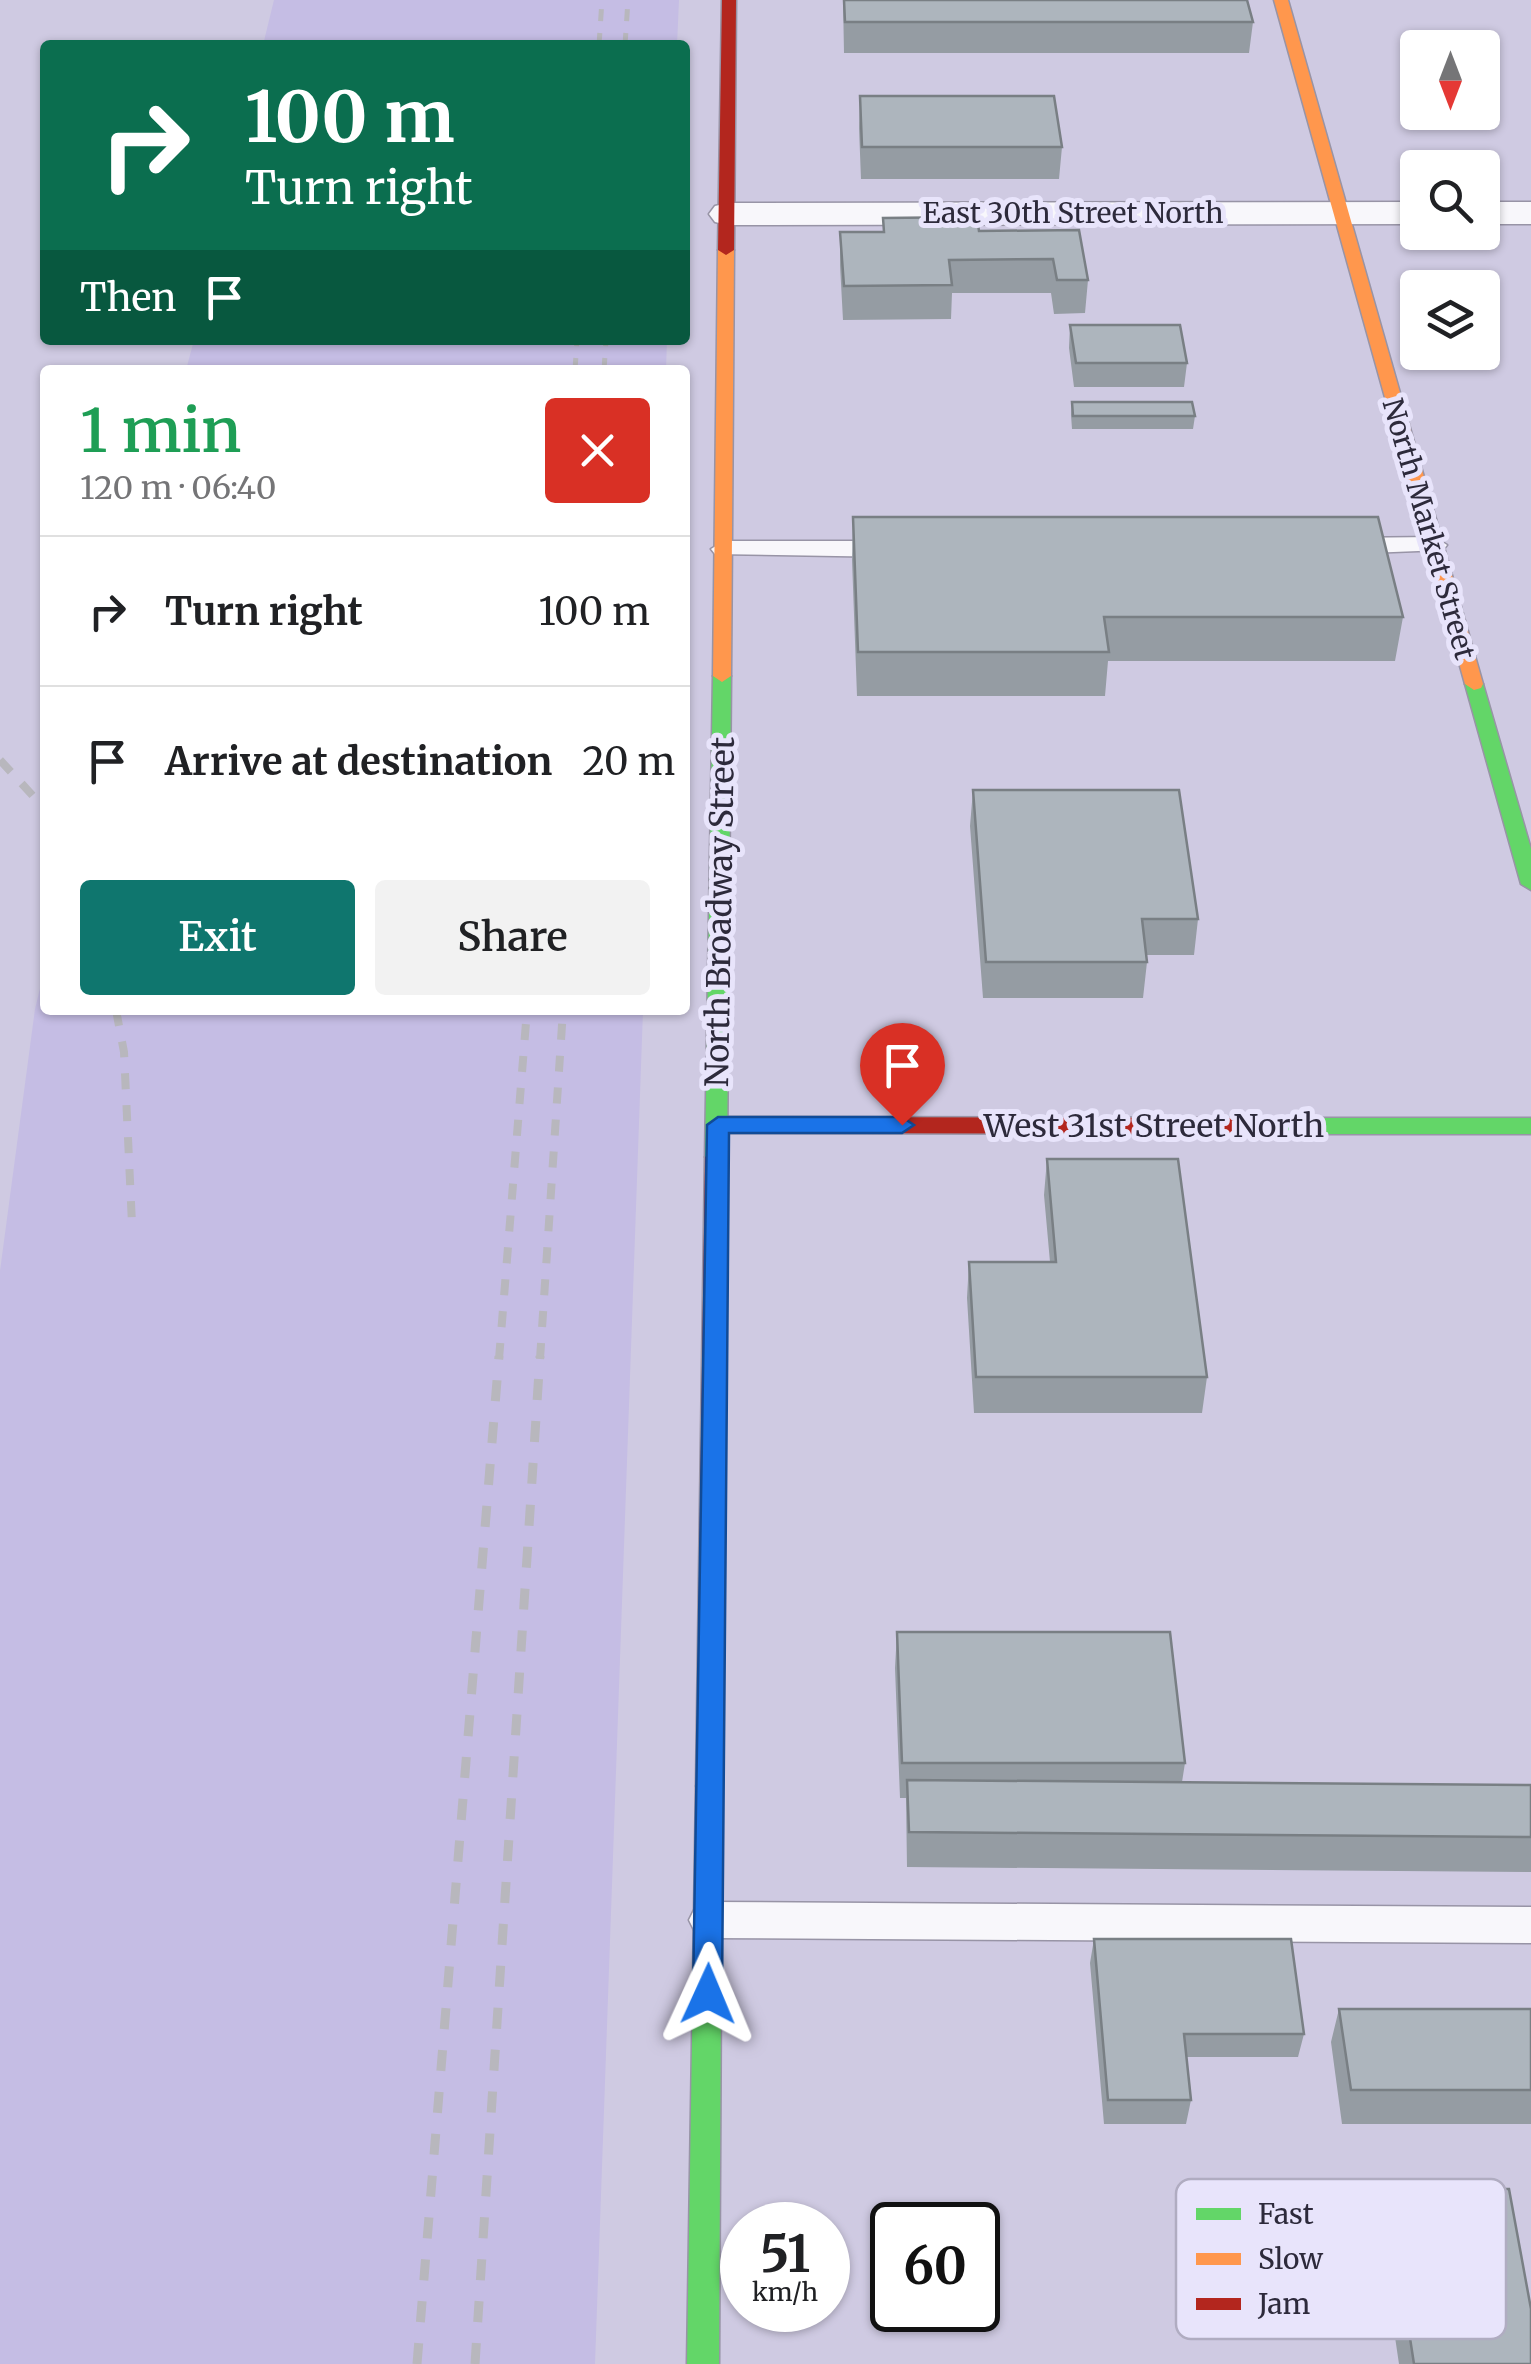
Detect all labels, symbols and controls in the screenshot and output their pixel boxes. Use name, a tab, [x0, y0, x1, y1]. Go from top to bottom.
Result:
north arrow	[1400, 30, 1500, 130]
map controls	[1400, 30, 1500, 370]
text: 100 m	[245, 73, 455, 161]
icon: right	[80, 80, 210, 210]
button: search	[1400, 150, 1500, 250]
text: Turn right	[245, 160, 473, 216]
street label: East 30th Street North	[922, 195, 1224, 231]
icon: arrive	[197, 270, 252, 325]
button: layers	[1400, 270, 1500, 370]
text: Then	[80, 274, 177, 321]
text: 1 min	[80, 393, 241, 468]
street label: North Market Street	[1374, 394, 1484, 664]
button: close	[545, 398, 650, 503]
text: 120 m · 06:40	[80, 468, 276, 508]
icon: right	[80, 584, 135, 639]
text: Turn right	[165, 588, 363, 635]
text: 100 m	[538, 588, 650, 635]
icon: arrive	[80, 734, 135, 789]
street label: North Broadway Street	[697, 736, 743, 1087]
text: Arrive at destination	[165, 738, 552, 785]
text: 20 m	[582, 738, 675, 785]
button: Exit	[80, 880, 355, 995]
button: Share	[375, 880, 650, 995]
pin	[860, 1023, 945, 1126]
icon: arrive	[875, 1038, 930, 1093]
street label: West 31st Street North	[983, 1106, 1324, 1146]
position arrow	[656, 1942, 760, 2046]
legend	[1176, 2179, 1506, 2339]
text: Fast	[1258, 2196, 1314, 2232]
speed limit sign: 60	[870, 2202, 1000, 2332]
text: 51	[760, 2223, 810, 2286]
text: Slow	[1258, 2241, 1323, 2277]
text: km/h	[752, 2276, 818, 2308]
text: Jam	[1257, 2286, 1311, 2322]

